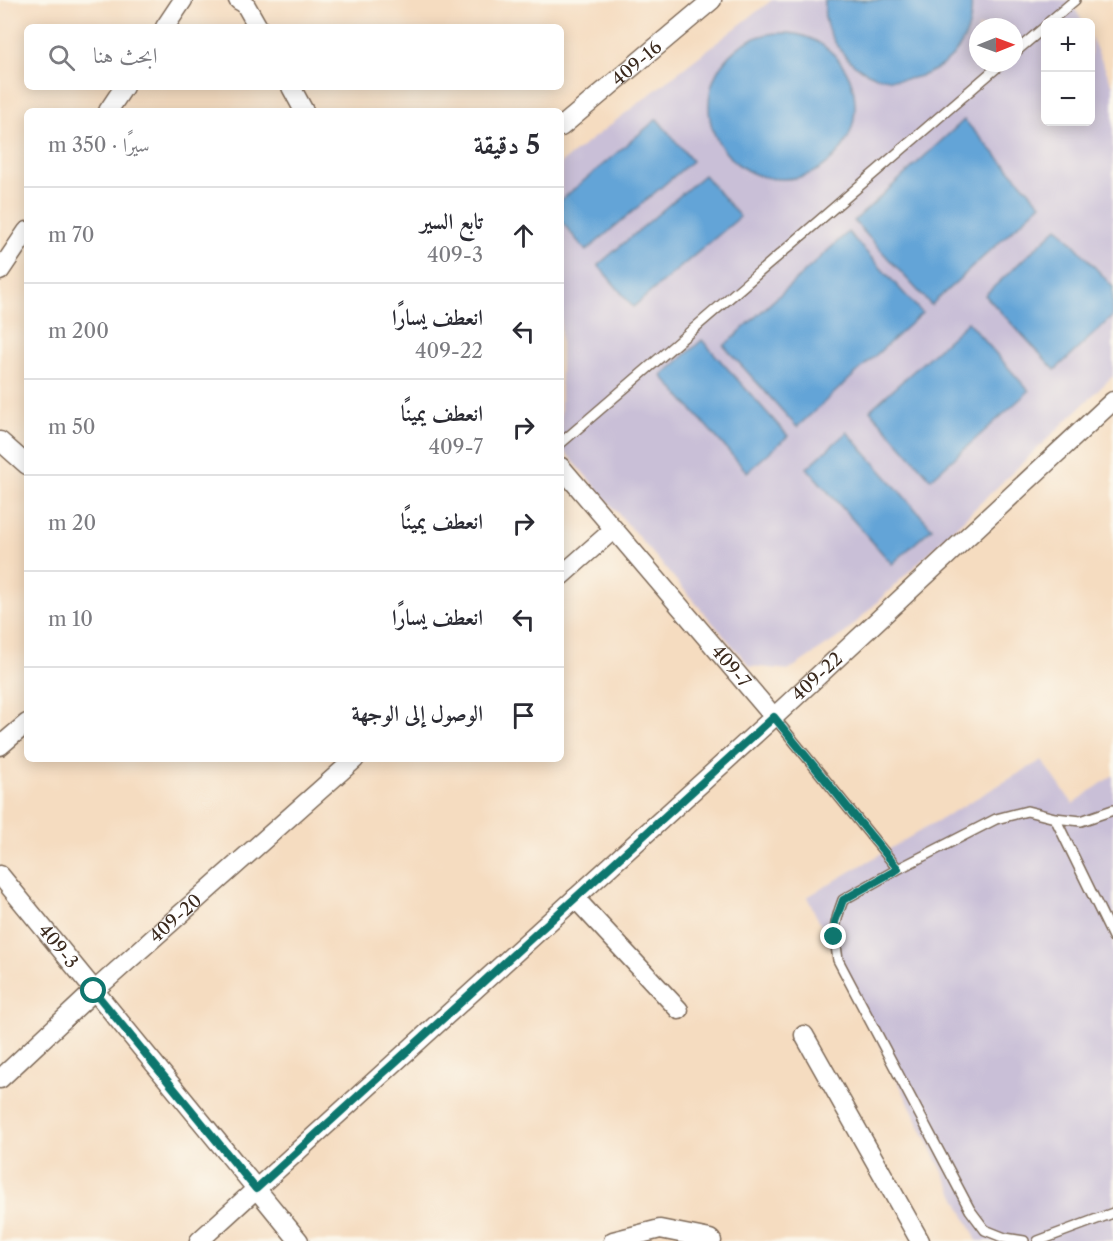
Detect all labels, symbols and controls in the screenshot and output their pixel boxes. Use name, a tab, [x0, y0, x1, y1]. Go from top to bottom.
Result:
north arrow	[969, 18, 1023, 72]
map controls	[1041, 18, 1095, 126]
button: +	[1041, 18, 1095, 72]
search box	[24, 24, 564, 90]
street label: 409-16	[607, 36, 666, 91]
icon: search	[45, 41, 78, 74]
text: ابحث هنا	[93, 42, 158, 69]
button: −	[1041, 72, 1095, 126]
text: 5 دقيقة	[474, 129, 540, 161]
text: سيرًا · 350 m	[48, 133, 150, 157]
text: تابع السير	[420, 208, 483, 235]
icon: ahead	[507, 219, 540, 252]
text: 70 m	[48, 223, 95, 247]
text: 409-3	[427, 243, 483, 267]
text: انعطف يسارًا	[392, 304, 483, 331]
icon: left	[507, 315, 540, 348]
text: 200 m	[48, 319, 109, 343]
text: 409-22	[415, 339, 483, 363]
text: انعطف يمينًا	[401, 400, 483, 427]
icon: right	[507, 411, 540, 444]
text: 50 m	[48, 415, 96, 439]
text: 409-7	[428, 435, 483, 459]
icon: right	[507, 507, 540, 540]
text: انعطف يمينًا	[401, 508, 483, 535]
text: 20 m	[48, 511, 96, 535]
icon: left	[507, 603, 540, 636]
text: انعطف يسارًا	[392, 604, 483, 631]
text: 10 m	[48, 607, 93, 631]
street label: 409-7	[707, 641, 755, 692]
street label: 409-22	[787, 648, 847, 706]
icon: arrive	[507, 699, 540, 732]
text: الوصول إلى الوجهة	[351, 700, 483, 727]
street label: 409-20	[145, 889, 206, 947]
street label: 409-3	[34, 920, 83, 973]
route end	[820, 923, 846, 949]
route start	[80, 977, 106, 1003]

